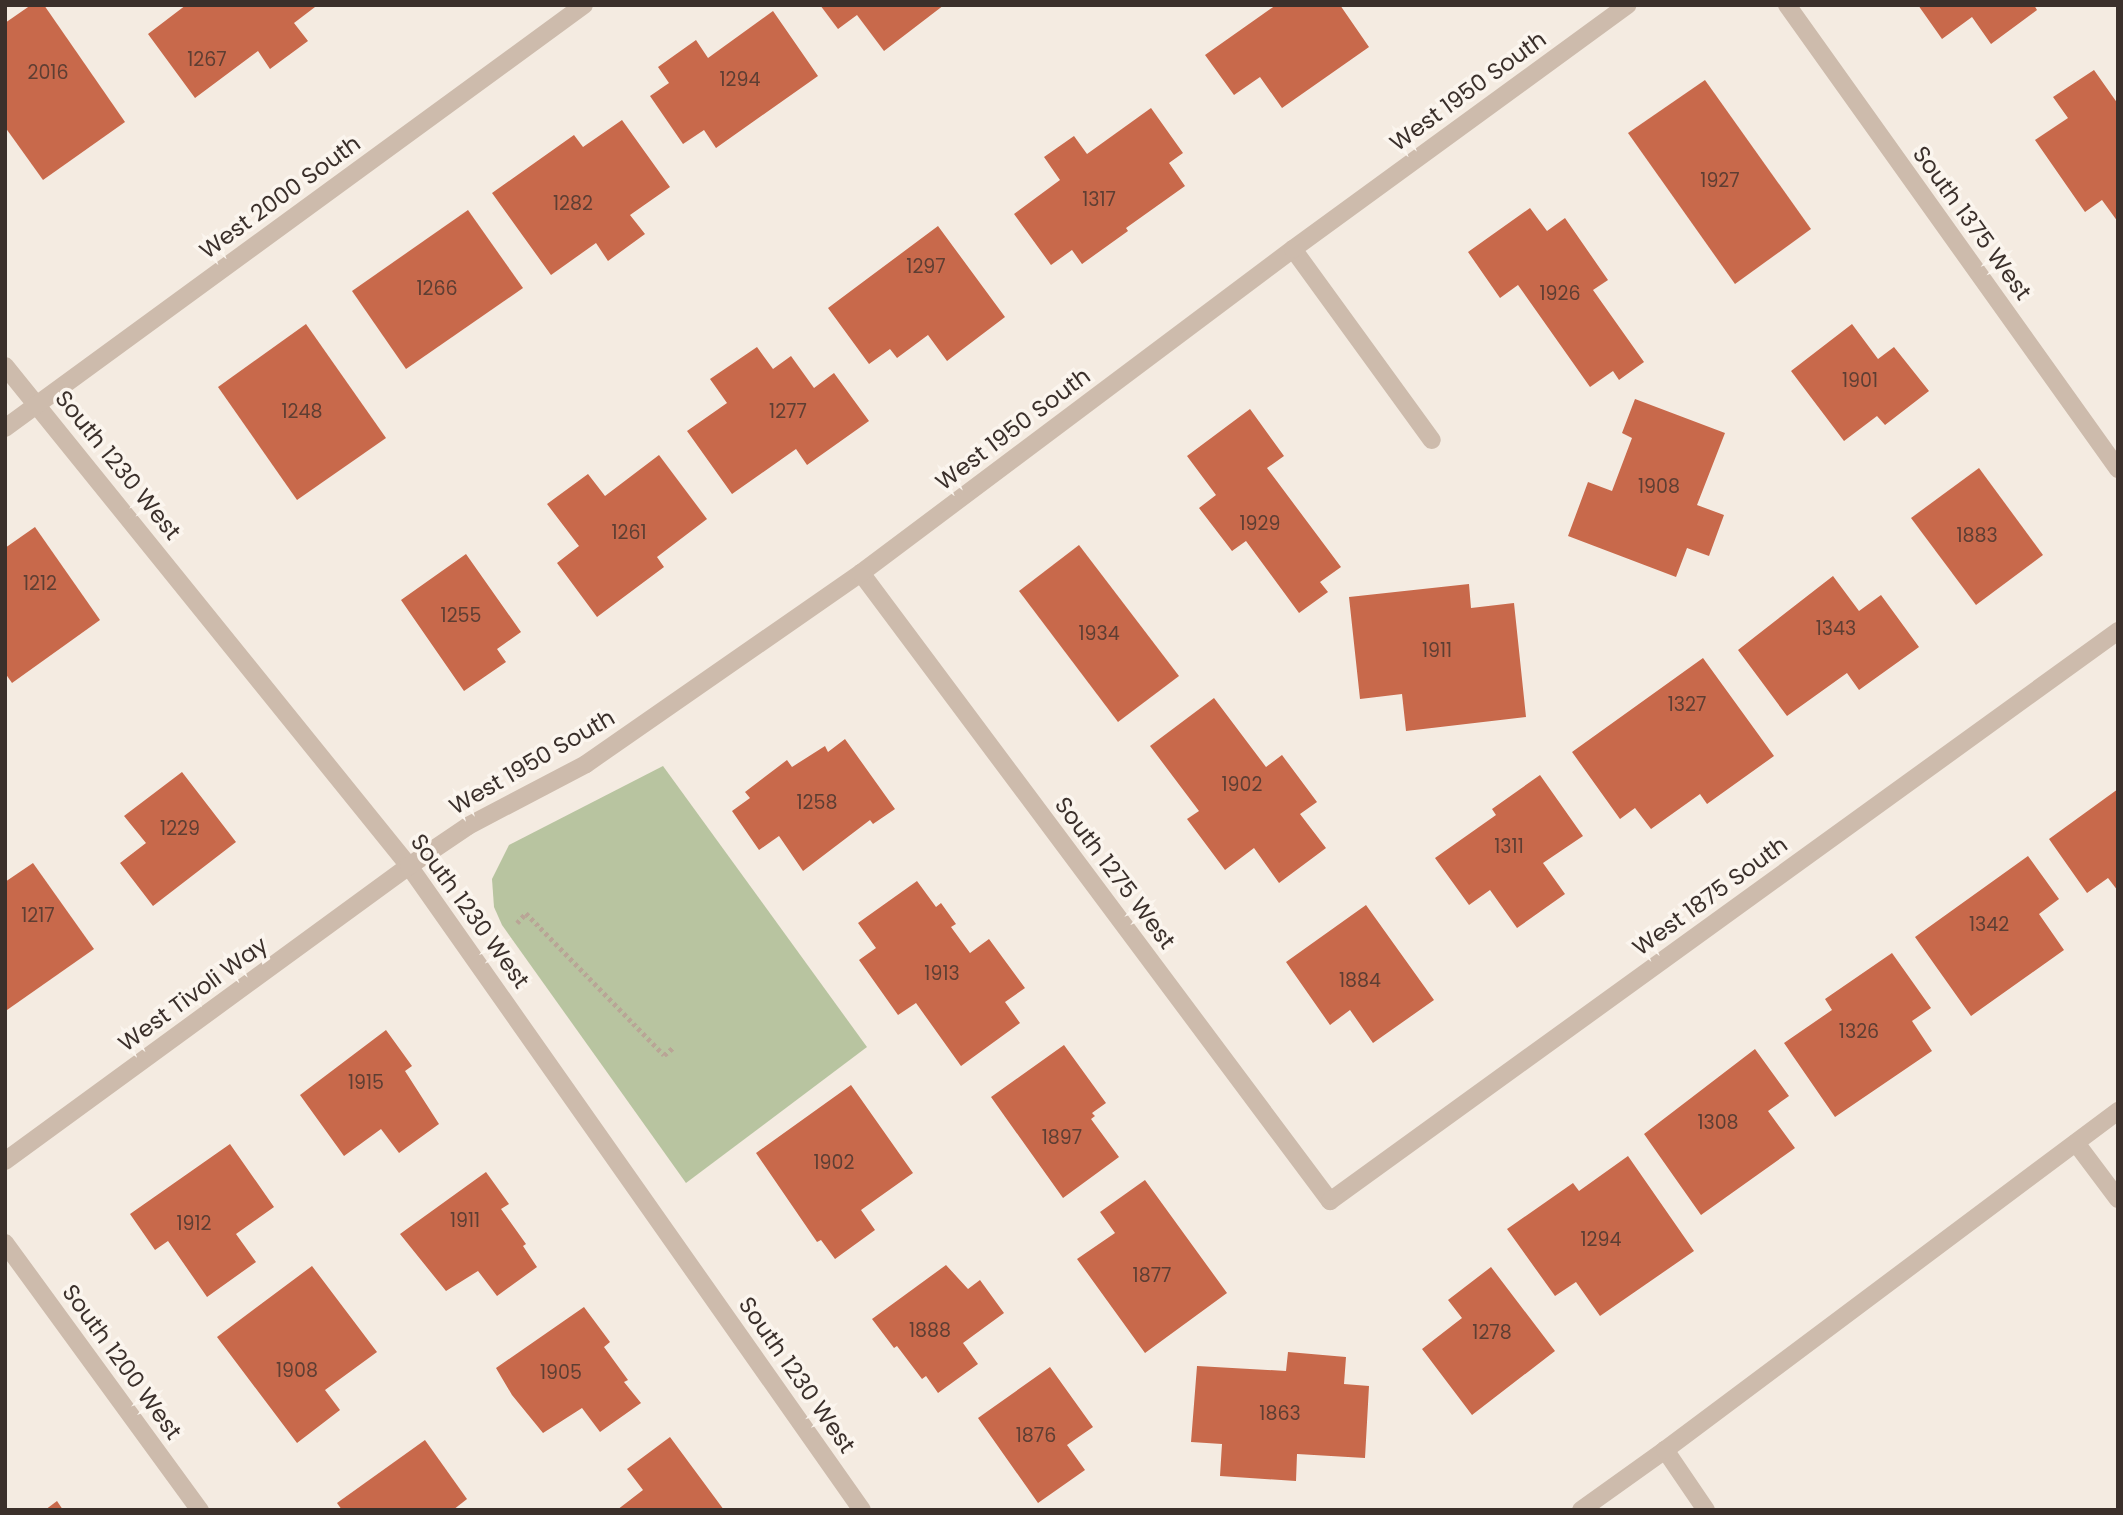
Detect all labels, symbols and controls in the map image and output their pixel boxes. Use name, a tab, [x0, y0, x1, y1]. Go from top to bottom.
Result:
street label: West 1950 South	[1385, 25, 1551, 157]
house number: 1267	[187, 49, 227, 71]
house number: 2016	[27, 62, 69, 84]
house number: 1294	[720, 69, 760, 91]
street label: West 2000 South	[194, 129, 366, 265]
street label: South 1375 West	[1907, 141, 2037, 305]
house number: 1927	[1700, 170, 1740, 192]
house number: 1317	[1082, 189, 1116, 211]
house number: 1282	[553, 193, 593, 215]
house number: 1297	[906, 256, 946, 278]
house number: 1266	[416, 278, 458, 300]
house number: 1926	[1539, 283, 1581, 305]
street label: West 1950 South	[930, 362, 1096, 496]
house number: 1901	[1842, 370, 1878, 392]
street label: South 1230 West	[49, 385, 187, 545]
house number: 1248	[282, 401, 322, 423]
house number: 1277	[769, 401, 807, 423]
house number: 1908	[1638, 476, 1680, 498]
house number: 1929	[1240, 513, 1280, 535]
house number: 1261	[611, 522, 647, 544]
house number: 1883	[1956, 525, 1998, 547]
house number: 1212	[23, 573, 57, 595]
house number: 1255	[441, 605, 481, 627]
house number: 1343	[1816, 618, 1856, 640]
house number: 1934	[1078, 623, 1120, 645]
house number: 1911	[1422, 640, 1452, 662]
house number: 1327	[1668, 694, 1706, 716]
street label: West 1950 South	[444, 704, 620, 820]
house number: 1902	[1222, 774, 1262, 796]
house number: 1258	[797, 792, 837, 814]
street label: South 1275 West	[1049, 792, 1181, 954]
house number: 1229	[160, 818, 200, 840]
street label: South 1230 West	[405, 828, 535, 994]
street label: West 1875 South	[1627, 831, 1793, 961]
house number: 1311	[1494, 836, 1524, 858]
house number: 1217	[21, 905, 55, 927]
house number: 1342	[1969, 914, 2009, 936]
street label: West Tivoli Way	[113, 931, 273, 1057]
house number: 1913	[924, 963, 960, 985]
house number: 1884	[1339, 970, 1381, 992]
house number: 1326	[1839, 1021, 1879, 1043]
house number: 1915	[348, 1072, 384, 1094]
house number: 1308	[1697, 1112, 1739, 1134]
house number: 1897	[1042, 1127, 1082, 1149]
house number: 1902	[814, 1152, 854, 1174]
house number: 1911	[450, 1210, 480, 1232]
house number: 1912	[176, 1213, 212, 1235]
house number: 1294	[1581, 1229, 1621, 1251]
house number: 1877	[1133, 1265, 1171, 1287]
street label: South 1200 West	[57, 1279, 187, 1445]
street label: South 1230 West	[733, 1292, 861, 1458]
house number: 1888	[909, 1320, 951, 1342]
house number: 1278	[1472, 1322, 1512, 1344]
house number: 1908	[276, 1360, 318, 1382]
house number: 1905	[540, 1362, 582, 1384]
house number: 1863	[1259, 1403, 1301, 1425]
house number: 1876	[1016, 1425, 1056, 1447]

